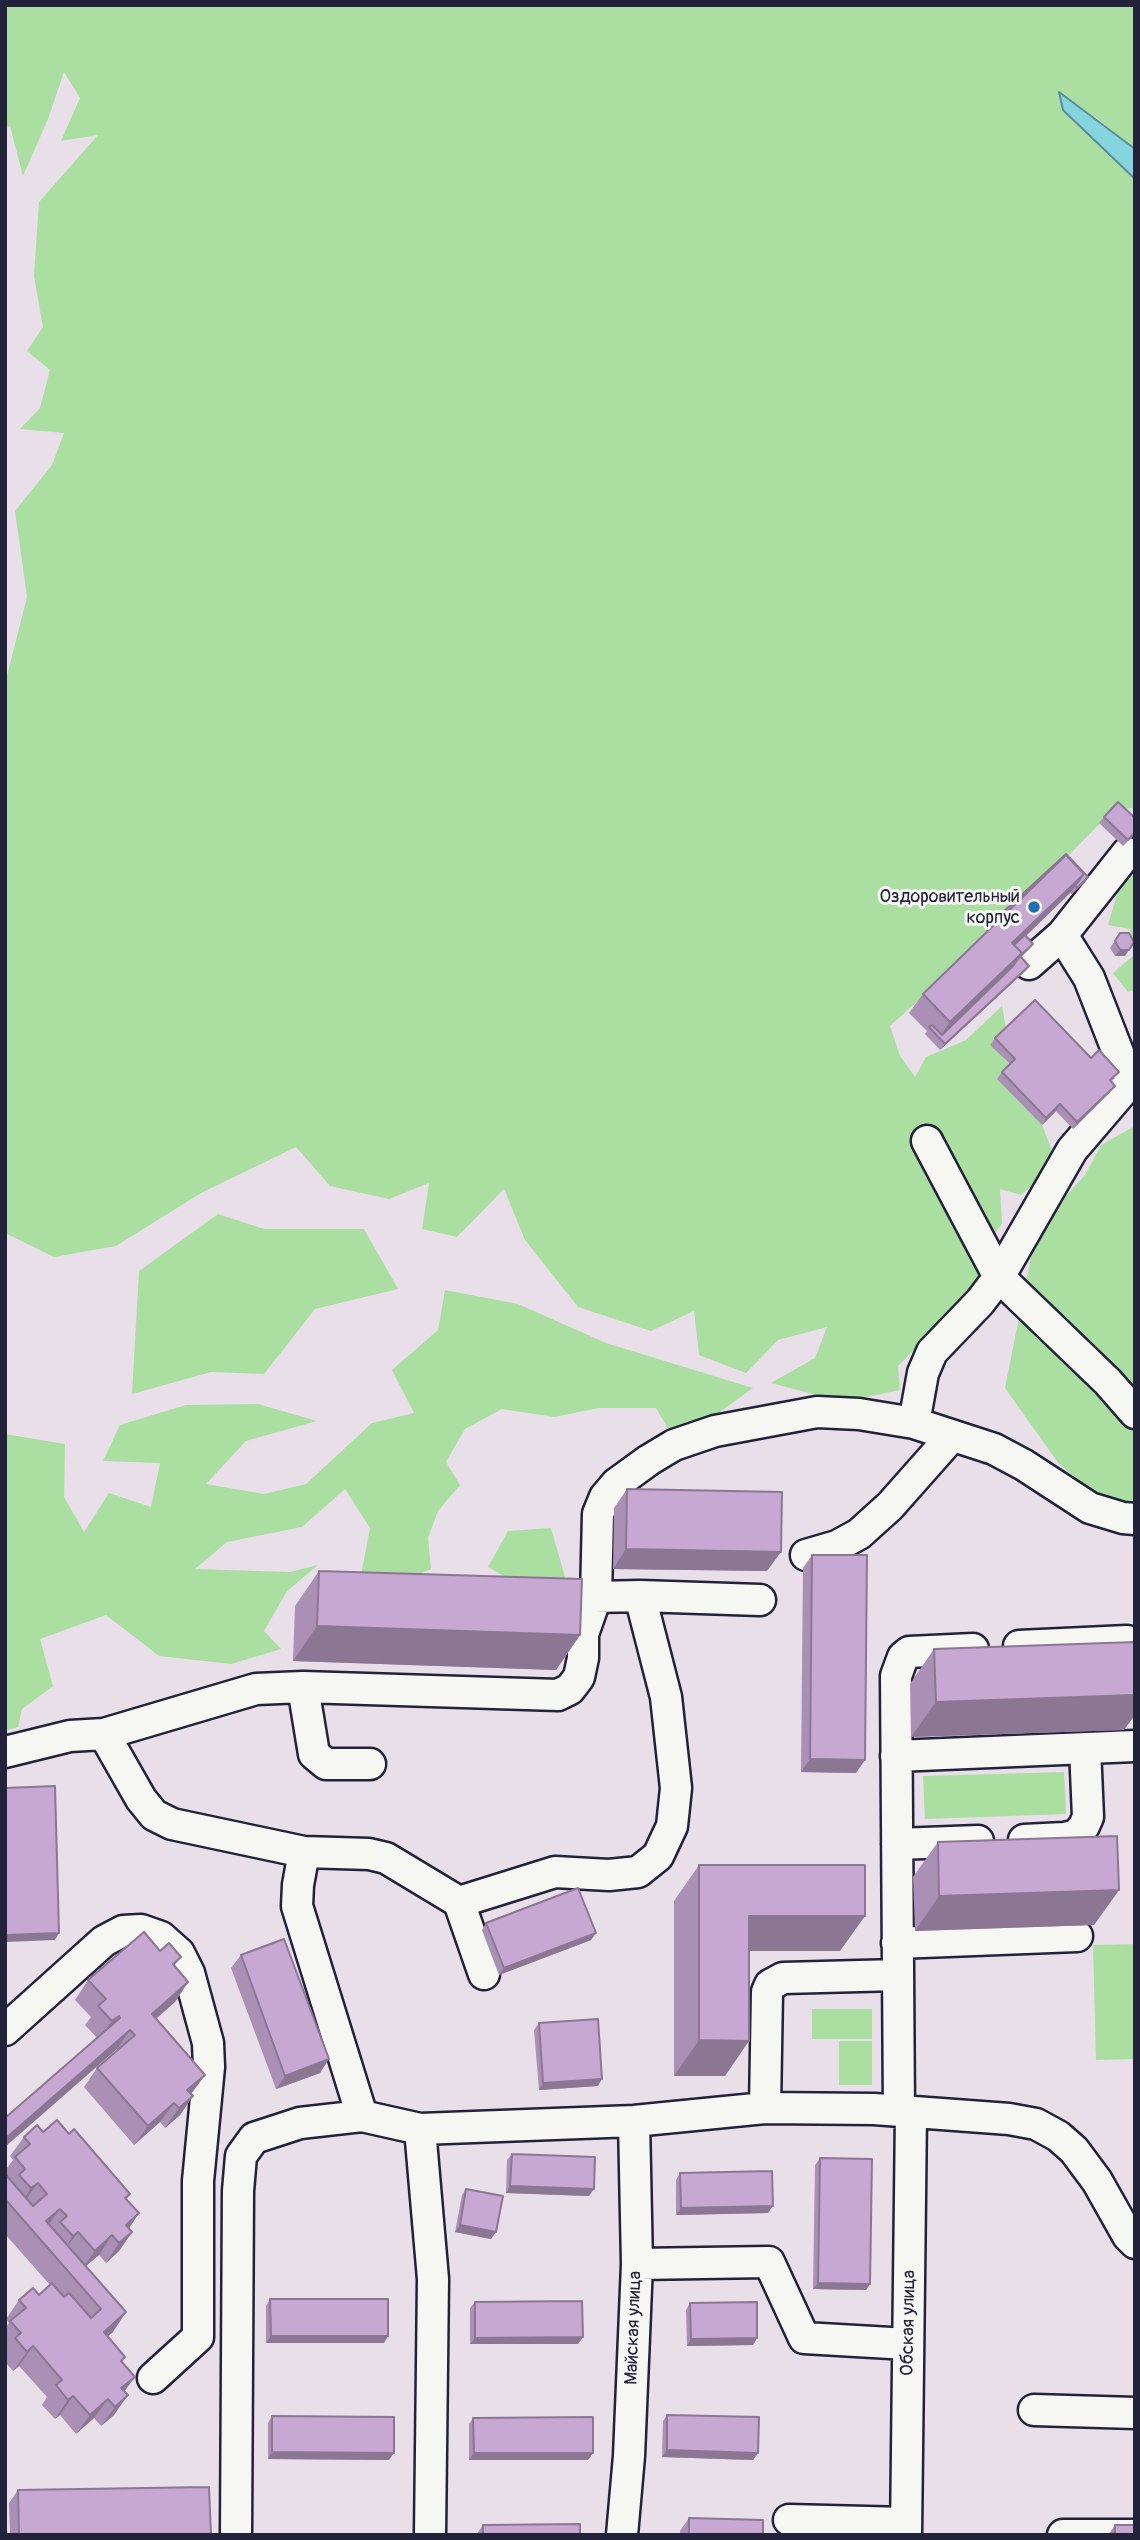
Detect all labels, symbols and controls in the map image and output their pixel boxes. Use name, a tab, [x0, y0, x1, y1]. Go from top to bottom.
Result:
place label: Оздоровительный корпус	[880, 886, 1020, 928]
marker: Оздоровительный корпус	[1026, 899, 1042, 915]
street label: Обская улица	[897, 2270, 921, 2376]
street label: Майская улица	[621, 2271, 647, 2385]

